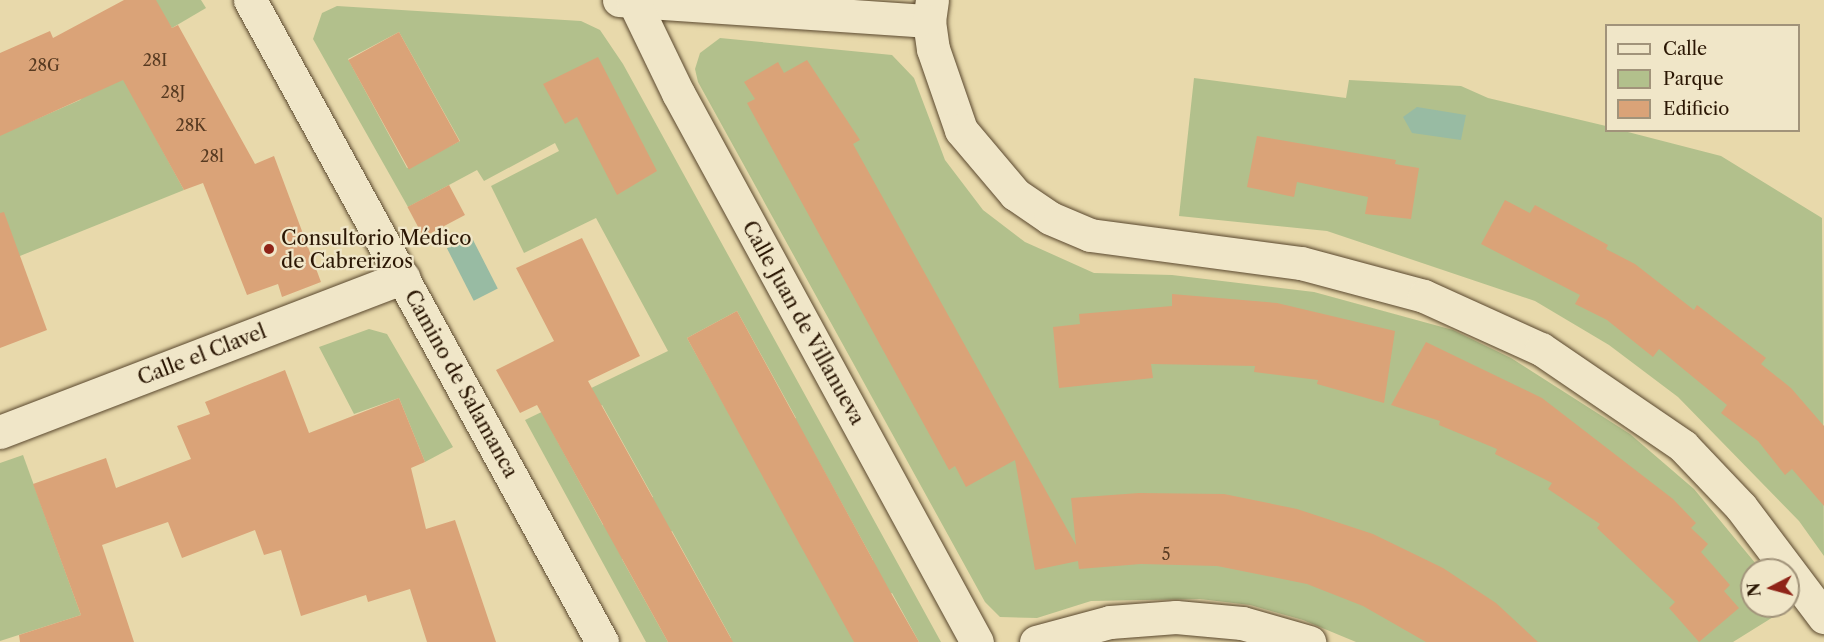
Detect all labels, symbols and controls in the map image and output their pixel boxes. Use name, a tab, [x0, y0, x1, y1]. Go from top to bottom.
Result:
legend	[1605, 24, 1800, 132]
text: Calle	[1663, 38, 1707, 60]
house number: 28I	[143, 50, 167, 70]
house number: 28G	[28, 55, 60, 75]
text: Parque	[1663, 68, 1724, 90]
house number: 28J	[161, 82, 185, 102]
text: Edificio	[1663, 98, 1729, 120]
house number: 28K	[175, 115, 207, 135]
house number: 28l	[200, 146, 224, 166]
street label: Calle Juan de Villanueva	[737, 217, 869, 429]
place label: Consultorio Médico de Cabrerizos	[281, 226, 472, 273]
marker: Consultorio Médico de Cabrerizos	[262, 242, 276, 256]
street label: Camino de Salamanca	[399, 286, 523, 482]
street label: Calle el Clavel	[134, 319, 270, 391]
house number: 5	[1162, 544, 1170, 564]
north arrow	[1740, 558, 1800, 618]
text: N	[1743, 582, 1765, 598]

